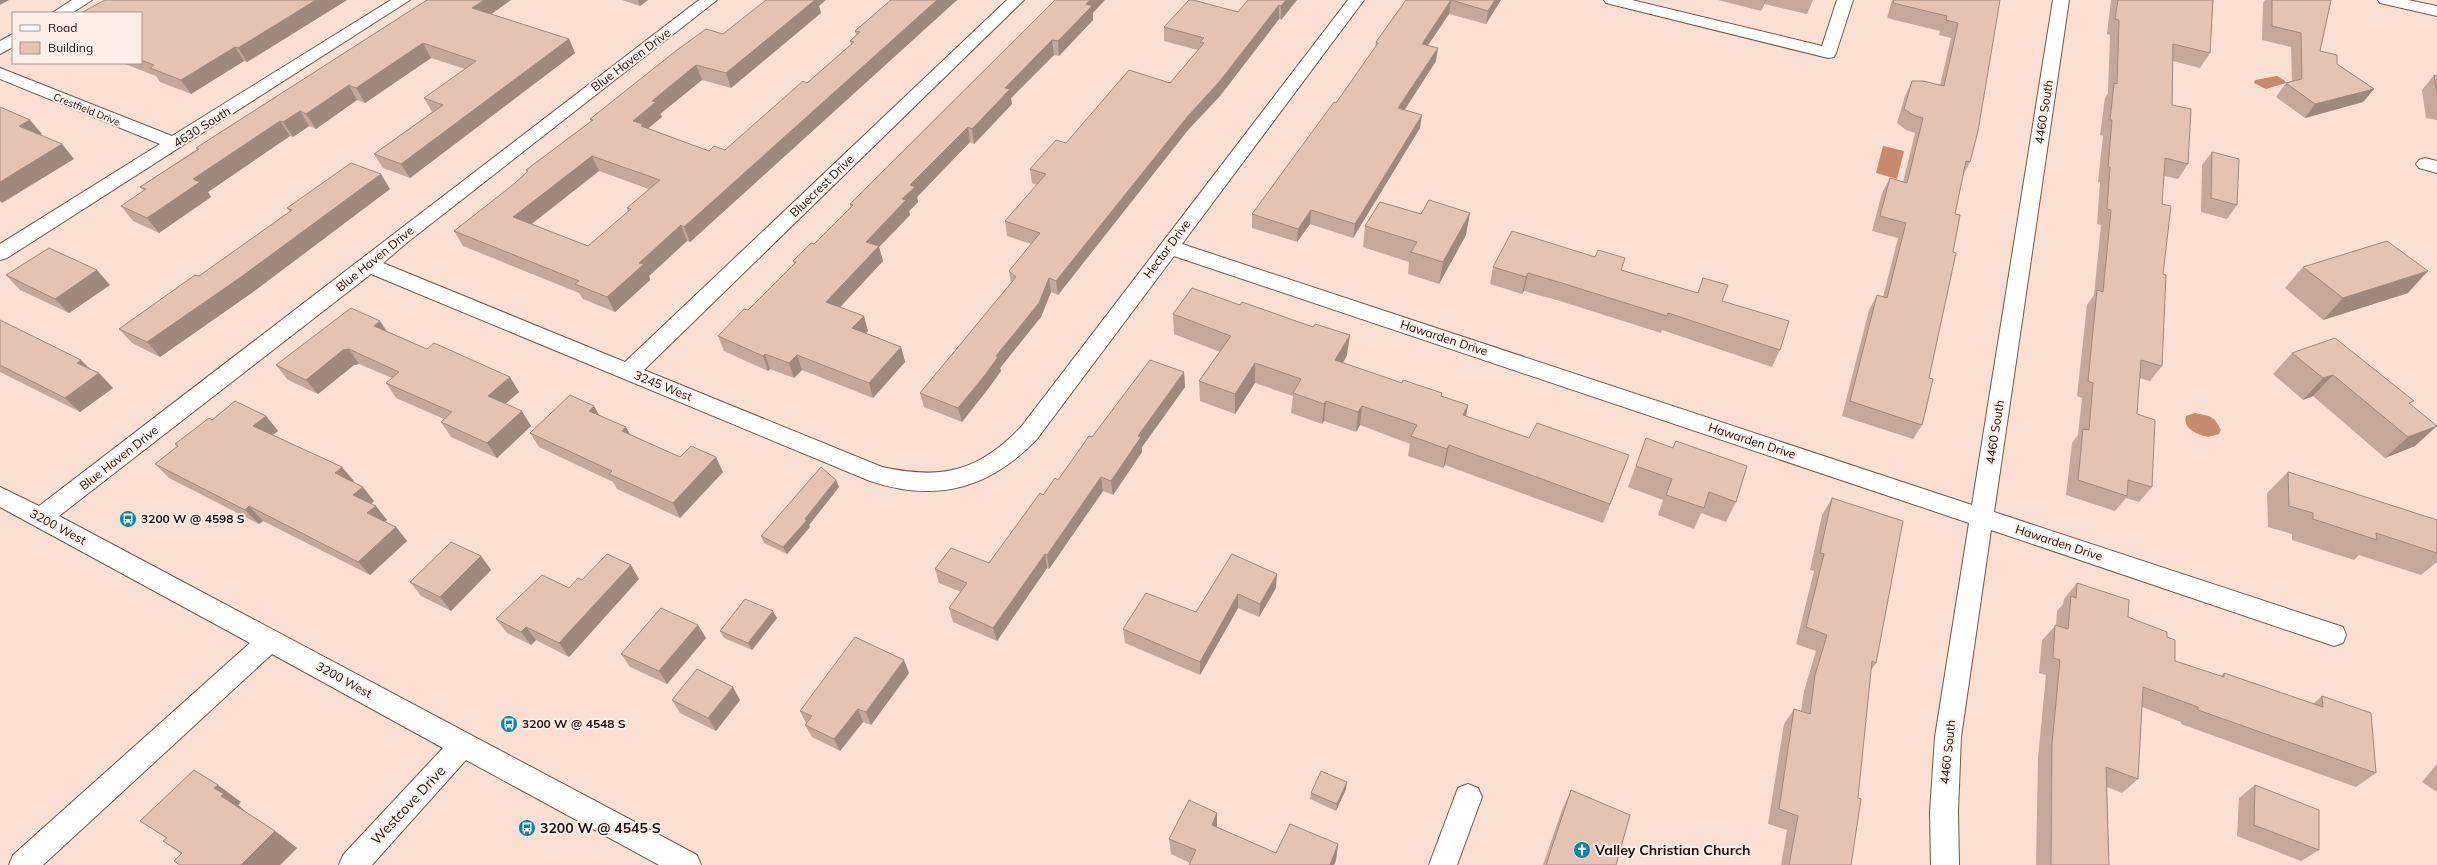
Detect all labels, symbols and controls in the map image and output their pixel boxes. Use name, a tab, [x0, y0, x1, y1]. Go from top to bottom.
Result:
legend	[12, 12, 142, 64]
text: Road	[48, 20, 77, 35]
street label: Blue Haven Drive	[588, 25, 674, 94]
text: Building	[48, 40, 93, 55]
street label: 4460 South	[2031, 79, 2056, 145]
street label: Crestfield Drive	[52, 90, 122, 129]
street label: 4630 South	[170, 103, 233, 150]
street label: Bluecrest Drive	[786, 151, 857, 220]
street label: Hector Drive	[1140, 217, 1193, 281]
street label: Blue Haven Drive	[333, 223, 417, 295]
street label: Hawarden Drive	[1399, 316, 1490, 359]
street label: 3245 West	[632, 367, 694, 404]
street label: 4460 South	[1982, 399, 2007, 465]
street label: Hawarden Drive	[1707, 419, 1798, 462]
street label: Blue Haven Drive	[76, 422, 161, 493]
street label: 3200 West	[28, 506, 89, 548]
bus stop icon: 3200 W @ 4598 S	[118, 509, 138, 529]
place label: 3200 W @ 4598 S	[141, 511, 245, 526]
street label: Hawarden Drive	[2014, 521, 2105, 564]
street label: 3200 West	[314, 658, 375, 701]
bus stop icon: 3200 W @ 4548 S	[499, 714, 519, 734]
place label: 3200 W @ 4548 S	[522, 716, 626, 731]
street label: 4460 South	[1937, 719, 1958, 785]
street label: Westcove Drive	[367, 762, 449, 848]
bus stop icon: 3200 W @ 4545 S	[517, 818, 537, 838]
place label: 3200 W @ 4545 S	[540, 819, 661, 837]
church icon: Valley Christian Church	[1572, 840, 1592, 860]
place label: Valley Christian Church	[1594, 841, 1751, 859]

